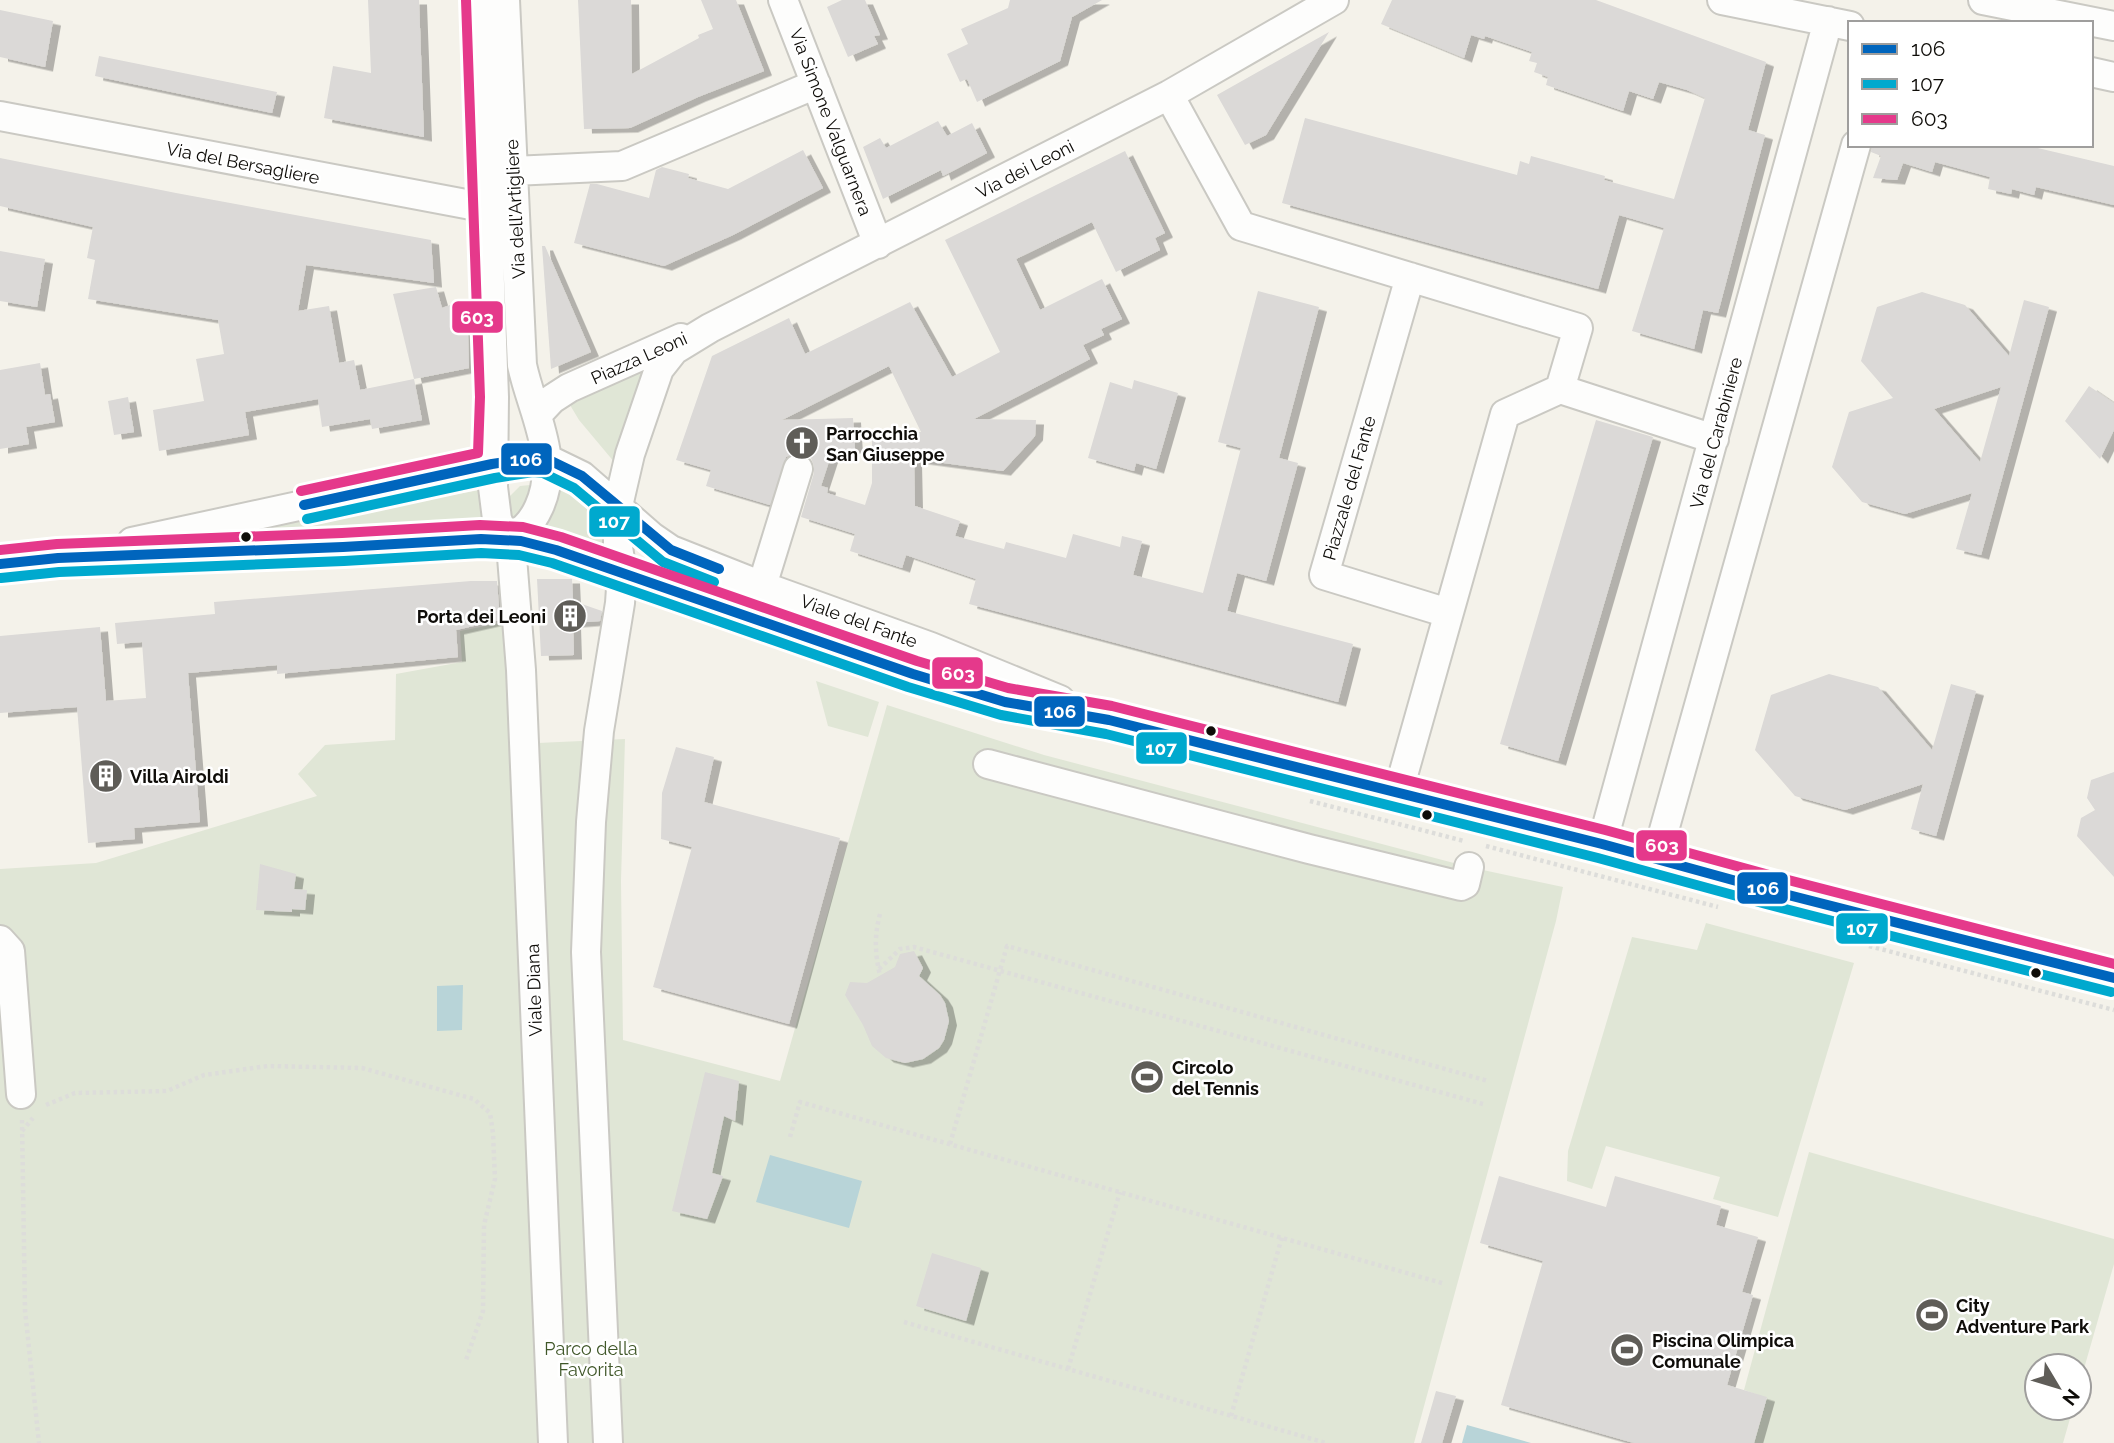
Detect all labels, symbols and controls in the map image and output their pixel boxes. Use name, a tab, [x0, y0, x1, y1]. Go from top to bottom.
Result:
legend	[1848, 21, 2093, 147]
street label: Via Simone Valguarnera	[786, 25, 876, 219]
text: 106	[1911, 36, 1946, 61]
text: 107	[1911, 71, 1945, 96]
text: 603	[1911, 106, 1948, 131]
street label: Via dei Leoni	[973, 135, 1077, 203]
street label: Via del Bersagliere	[165, 138, 322, 188]
street label: Via dell'Artigliere	[501, 138, 529, 279]
line badge: 603	[451, 300, 504, 334]
text: 603	[460, 306, 494, 328]
street label: Piazza Leoni	[588, 327, 690, 389]
street label: Via del Carabiniere	[1686, 354, 1746, 511]
street label: Piazzale del Fante	[1318, 413, 1380, 563]
place label: Parrocchia San Giuseppe	[826, 423, 945, 465]
church icon: Parrocchia San Giuseppe	[783, 424, 821, 462]
line badge: 106	[500, 442, 553, 476]
text: 106	[510, 448, 542, 470]
line badge: 107	[588, 505, 641, 538]
text: 107	[598, 510, 630, 532]
unlabelled marker	[239, 530, 253, 544]
street label: Viale del Fante	[798, 590, 921, 652]
building icon: Porta dei Leoni	[551, 597, 589, 635]
place label: Porta dei Leoni	[417, 606, 546, 627]
line badge: 603	[931, 656, 984, 690]
text: 603	[941, 662, 975, 684]
line badge: 106	[1033, 695, 1086, 728]
text: 106	[1044, 700, 1076, 722]
unlabelled marker	[1204, 724, 1218, 738]
line badge: 107	[1135, 731, 1188, 765]
text: 107	[1145, 737, 1177, 759]
building icon: Villa Airoldi	[87, 757, 125, 795]
place label: Villa Airoldi	[130, 766, 229, 787]
unlabelled marker	[1420, 808, 1434, 822]
line badge: 603	[1635, 829, 1688, 862]
text: 603	[1645, 834, 1679, 856]
line badge: 106	[1736, 871, 1789, 905]
text: 106	[1747, 877, 1779, 899]
line badge: 107	[1835, 912, 1889, 945]
text: 107	[1846, 917, 1878, 939]
street label: Viale Diana	[522, 943, 546, 1037]
unlabelled marker	[2029, 966, 2043, 980]
place label: Circolo del Tennis	[1172, 1057, 1259, 1099]
sports icon: Circolo del Tennis	[1128, 1058, 1166, 1096]
place label: City Adventure Park	[1956, 1295, 2090, 1337]
sports icon: City Adventure Park	[1913, 1296, 1951, 1334]
place label: Piscina Olimpica Comunale	[1652, 1330, 1794, 1372]
sports icon: Piscina Olimpica Comunale	[1608, 1331, 1646, 1369]
park label: Parco della Favorita	[544, 1338, 638, 1380]
north arrow	[2023, 1352, 2093, 1422]
text: N	[2058, 1385, 2085, 1410]

